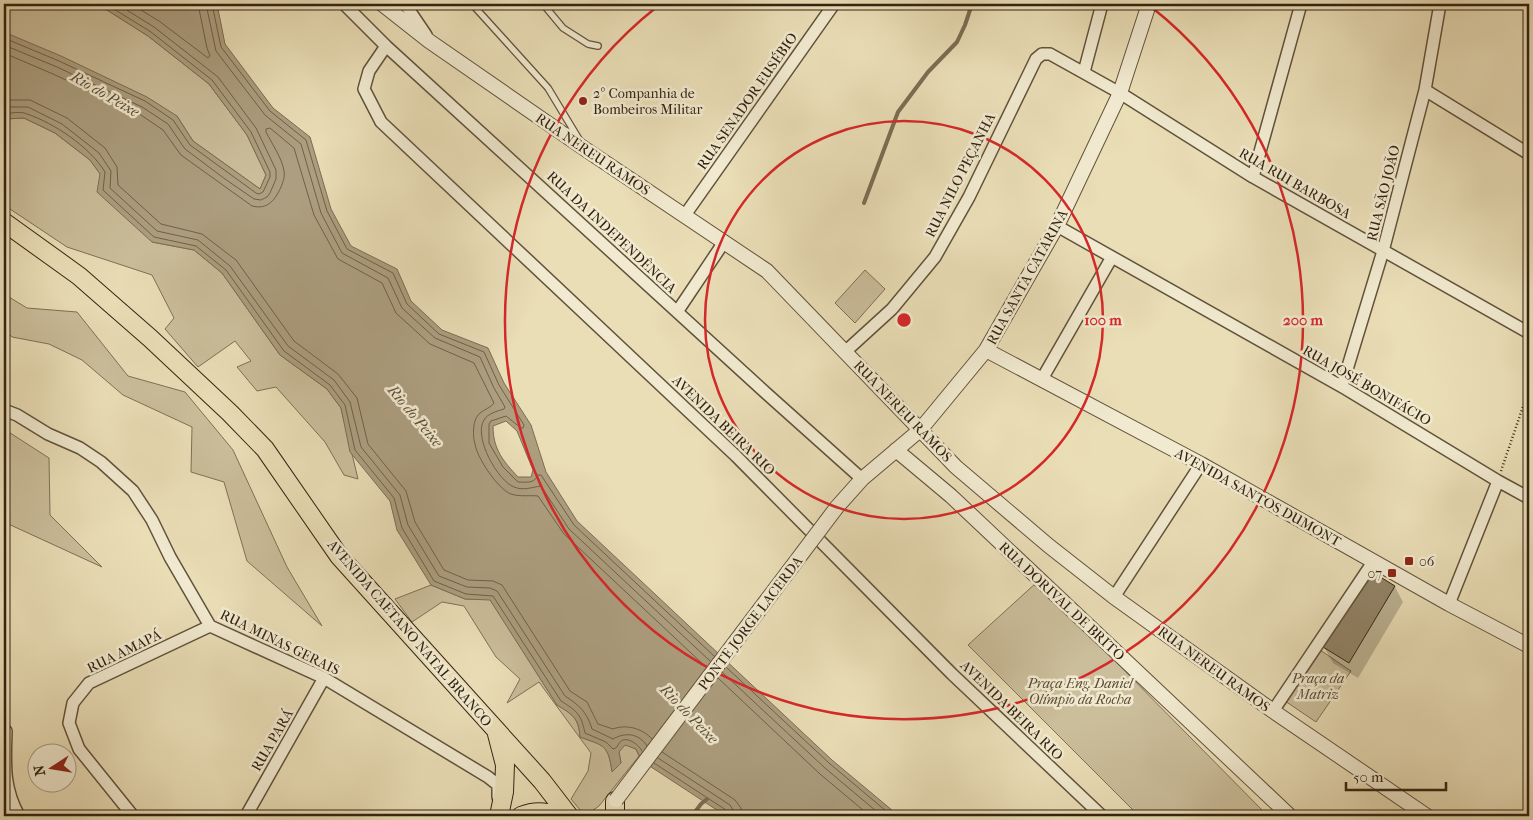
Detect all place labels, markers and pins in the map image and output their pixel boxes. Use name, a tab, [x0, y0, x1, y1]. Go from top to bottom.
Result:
place label: 2º Companhia de Bombeiros Militar	[593, 85, 703, 118]
marker: 2º Companhia de Bombeiros Militar	[577, 95, 589, 107]
centre of rings	[895, 311, 913, 329]
place label: 06	[1419, 553, 1435, 570]
marker: 06	[1403, 555, 1415, 567]
place label: 07	[1368, 565, 1382, 582]
marker: 07	[1386, 567, 1398, 579]

